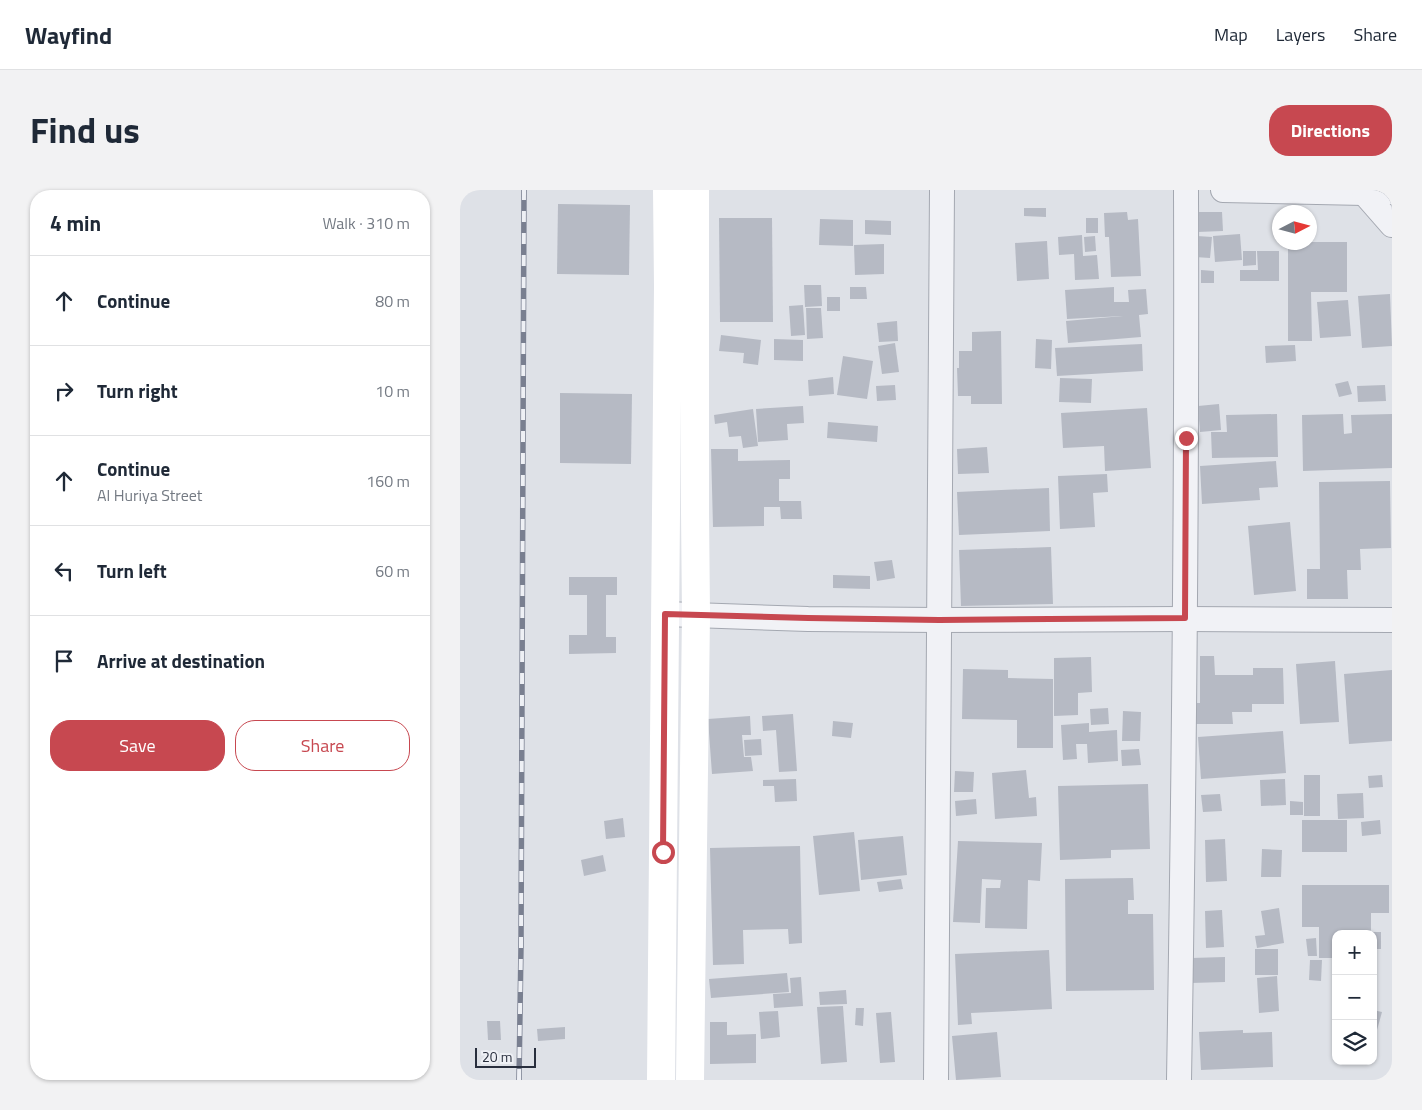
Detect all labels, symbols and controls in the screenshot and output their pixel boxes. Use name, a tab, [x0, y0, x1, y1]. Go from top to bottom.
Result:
text: Wayfind	[25, 17, 112, 53]
text: Map	[1214, 21, 1248, 48]
text: Layers	[1276, 21, 1325, 48]
text: Share	[1353, 21, 1397, 48]
text: Find us	[30, 103, 140, 157]
button: Directions	[1269, 105, 1392, 156]
north arrow	[1272, 205, 1317, 250]
text: 4 min	[50, 207, 101, 239]
text: Walk · 310 m	[322, 211, 410, 235]
text: Continue	[97, 286, 170, 315]
icon: ahead	[50, 287, 78, 315]
text: 80 m	[375, 289, 410, 313]
text: Turn right	[97, 376, 178, 405]
icon: right	[50, 377, 78, 405]
text: 10 m	[375, 379, 410, 403]
route end	[1175, 427, 1198, 450]
text: Continue	[97, 454, 170, 483]
icon: ahead	[50, 467, 78, 495]
text: 160 m	[366, 469, 410, 493]
text: Al Huriya Street	[97, 483, 202, 507]
text: Turn left	[97, 556, 167, 585]
icon: left	[50, 557, 78, 585]
text: 60 m	[375, 559, 410, 583]
text: Arrive at destination	[97, 646, 265, 675]
icon: arrive	[50, 647, 78, 675]
button: Save	[50, 720, 225, 771]
button: Share	[235, 720, 410, 771]
route start	[652, 841, 675, 864]
map controls	[1332, 930, 1377, 1065]
button: +	[1332, 930, 1377, 975]
button: −	[1332, 975, 1377, 1020]
button: layers	[1332, 1020, 1377, 1065]
scale bar	[475, 1045, 536, 1068]
text: 20 m	[482, 1046, 512, 1067]

